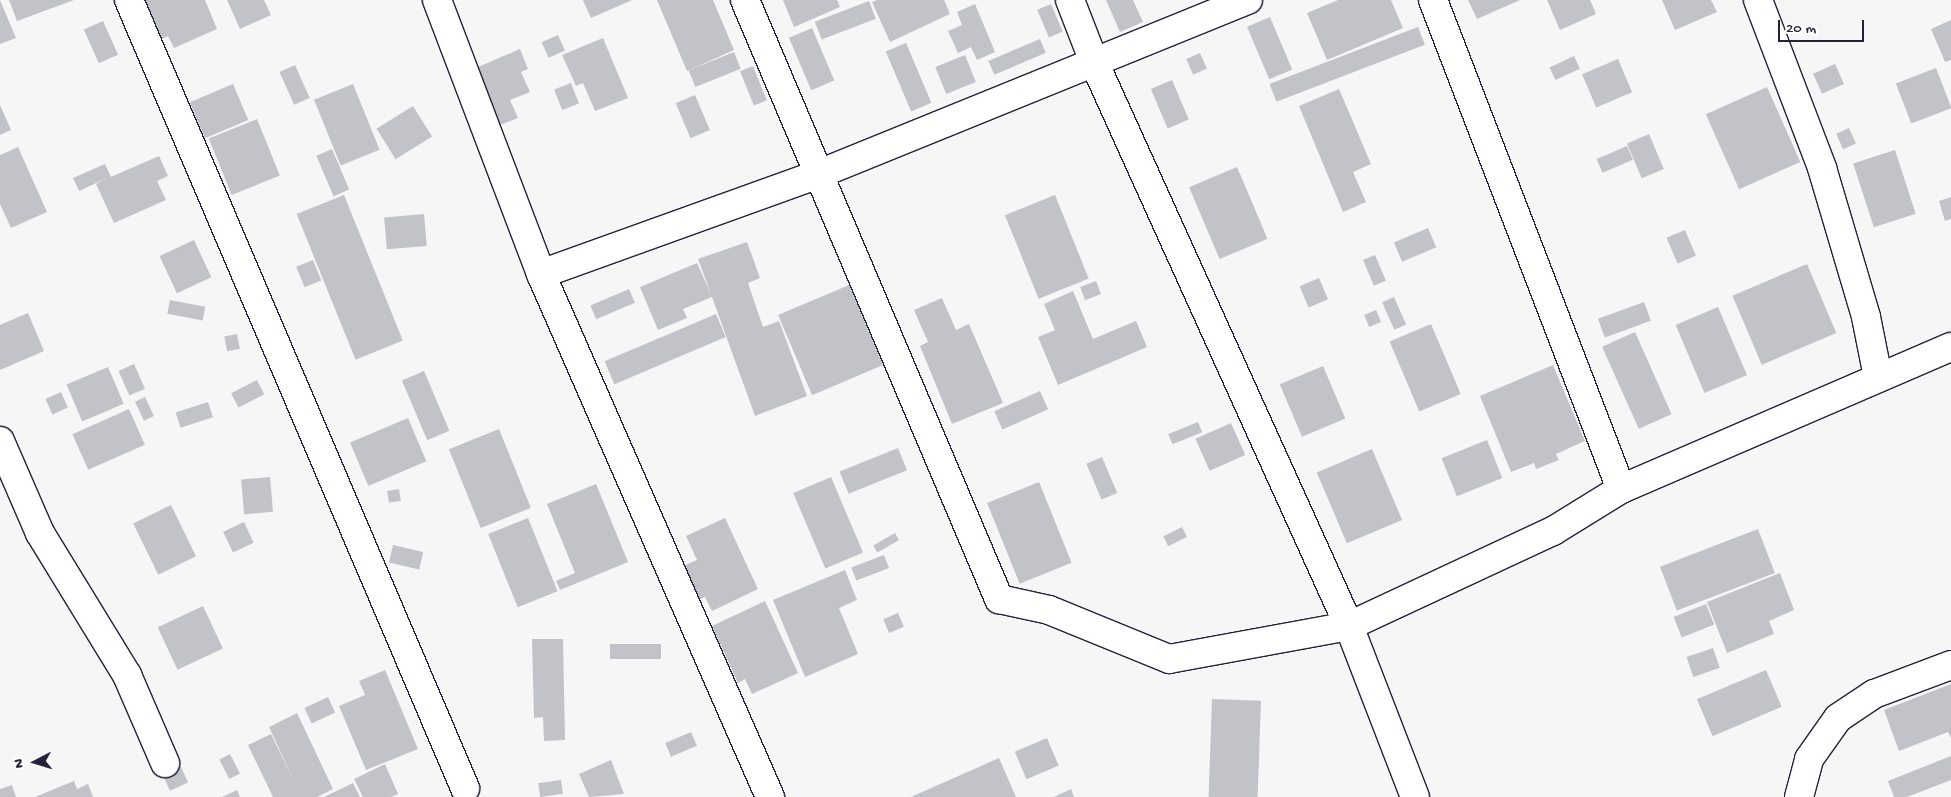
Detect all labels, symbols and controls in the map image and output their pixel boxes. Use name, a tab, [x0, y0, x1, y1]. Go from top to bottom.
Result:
scale bar	[1781, 10, 1867, 42]
text: 20 m	[1786, 20, 1816, 38]
north arrow	[10, 737, 60, 787]
text: N	[11, 758, 28, 769]

